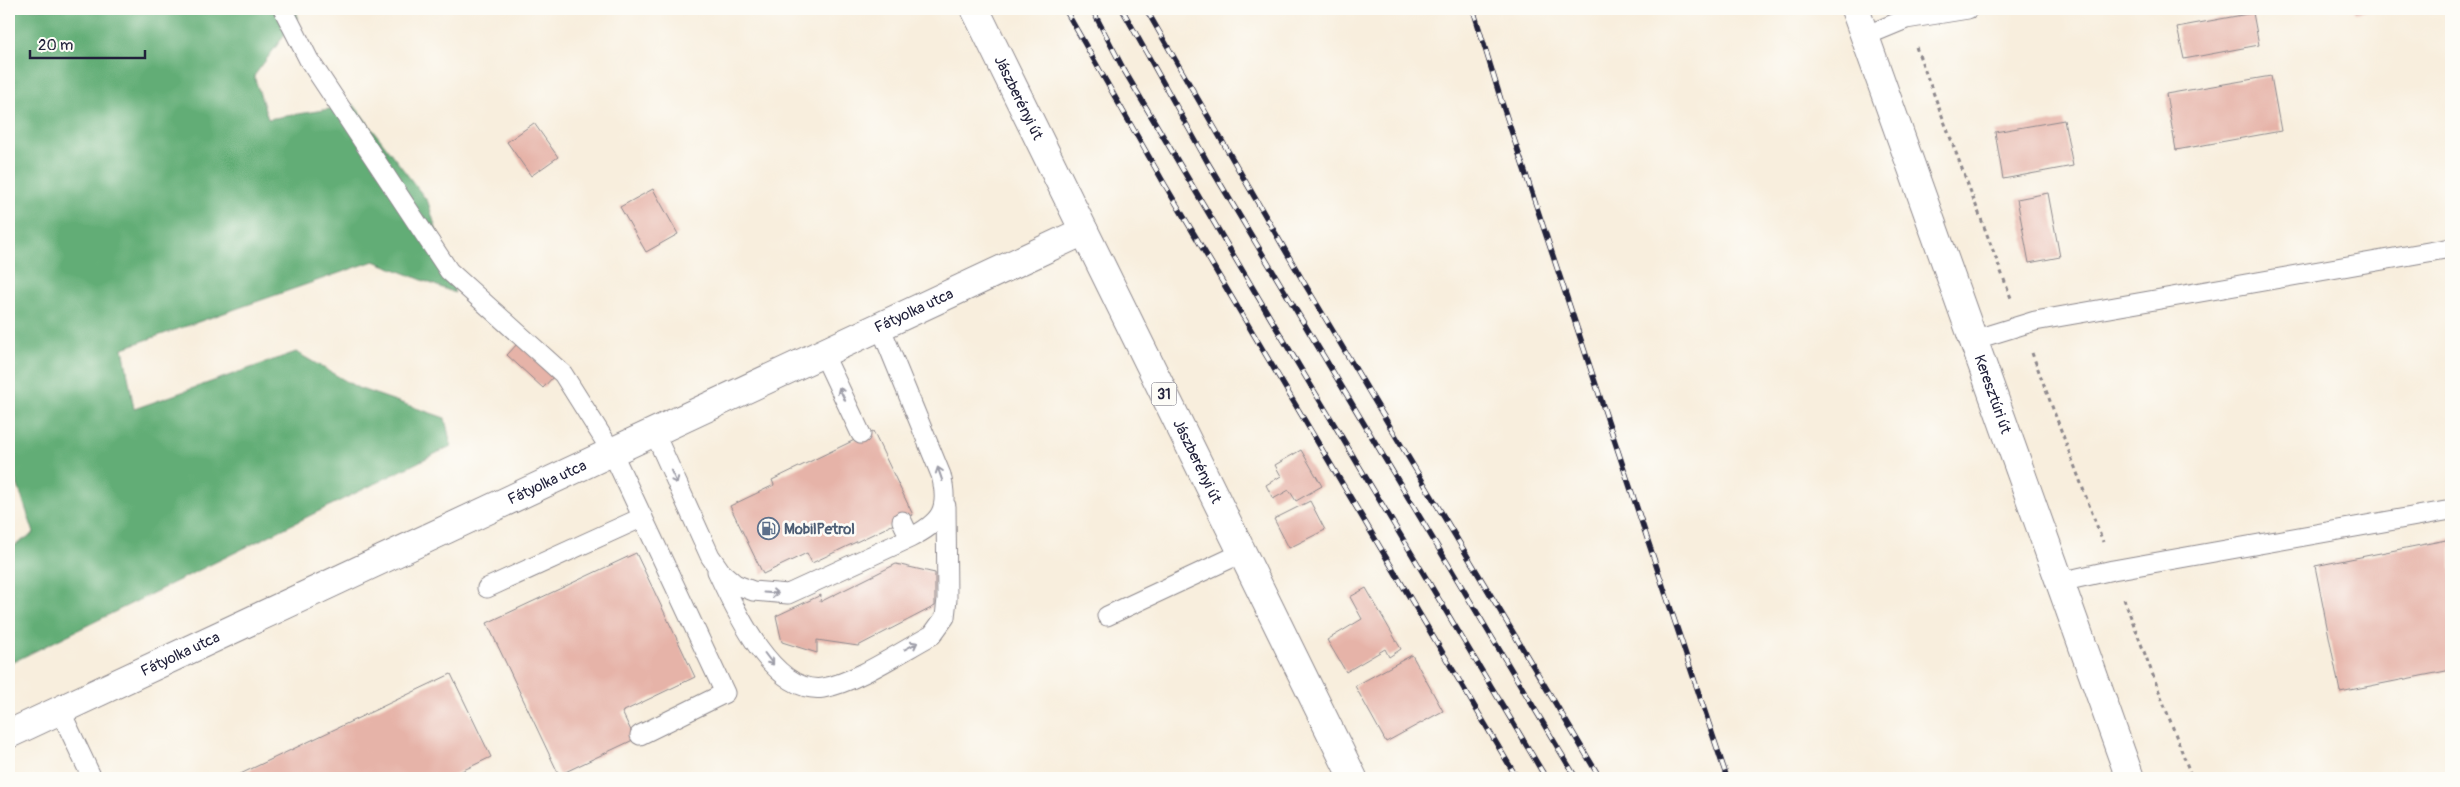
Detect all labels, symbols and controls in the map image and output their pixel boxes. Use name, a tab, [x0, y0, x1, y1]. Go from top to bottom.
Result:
scale bar	[30, 28, 145, 60]
text: 20 m	[38, 36, 73, 55]
street label: Jászberényi út	[990, 53, 1047, 144]
street label: Fátyolka utca	[872, 284, 957, 338]
street label: Keresztúri út	[1969, 352, 2015, 437]
road number: 31	[1152, 382, 1176, 406]
one-way arrow	[837, 387, 847, 402]
street label: Jászberényi út	[1168, 416, 1226, 508]
street label: Fátyolka utca	[505, 456, 590, 509]
one-way arrow	[935, 467, 945, 483]
one-way arrow	[670, 469, 679, 484]
fuel station icon: MobilPetrol	[756, 517, 780, 541]
place label: MobilPetrol	[784, 520, 855, 539]
one-way arrow	[763, 589, 779, 598]
street label: Fátyolka utca	[138, 628, 223, 681]
one-way arrow	[903, 641, 918, 651]
one-way arrow	[764, 652, 774, 666]

